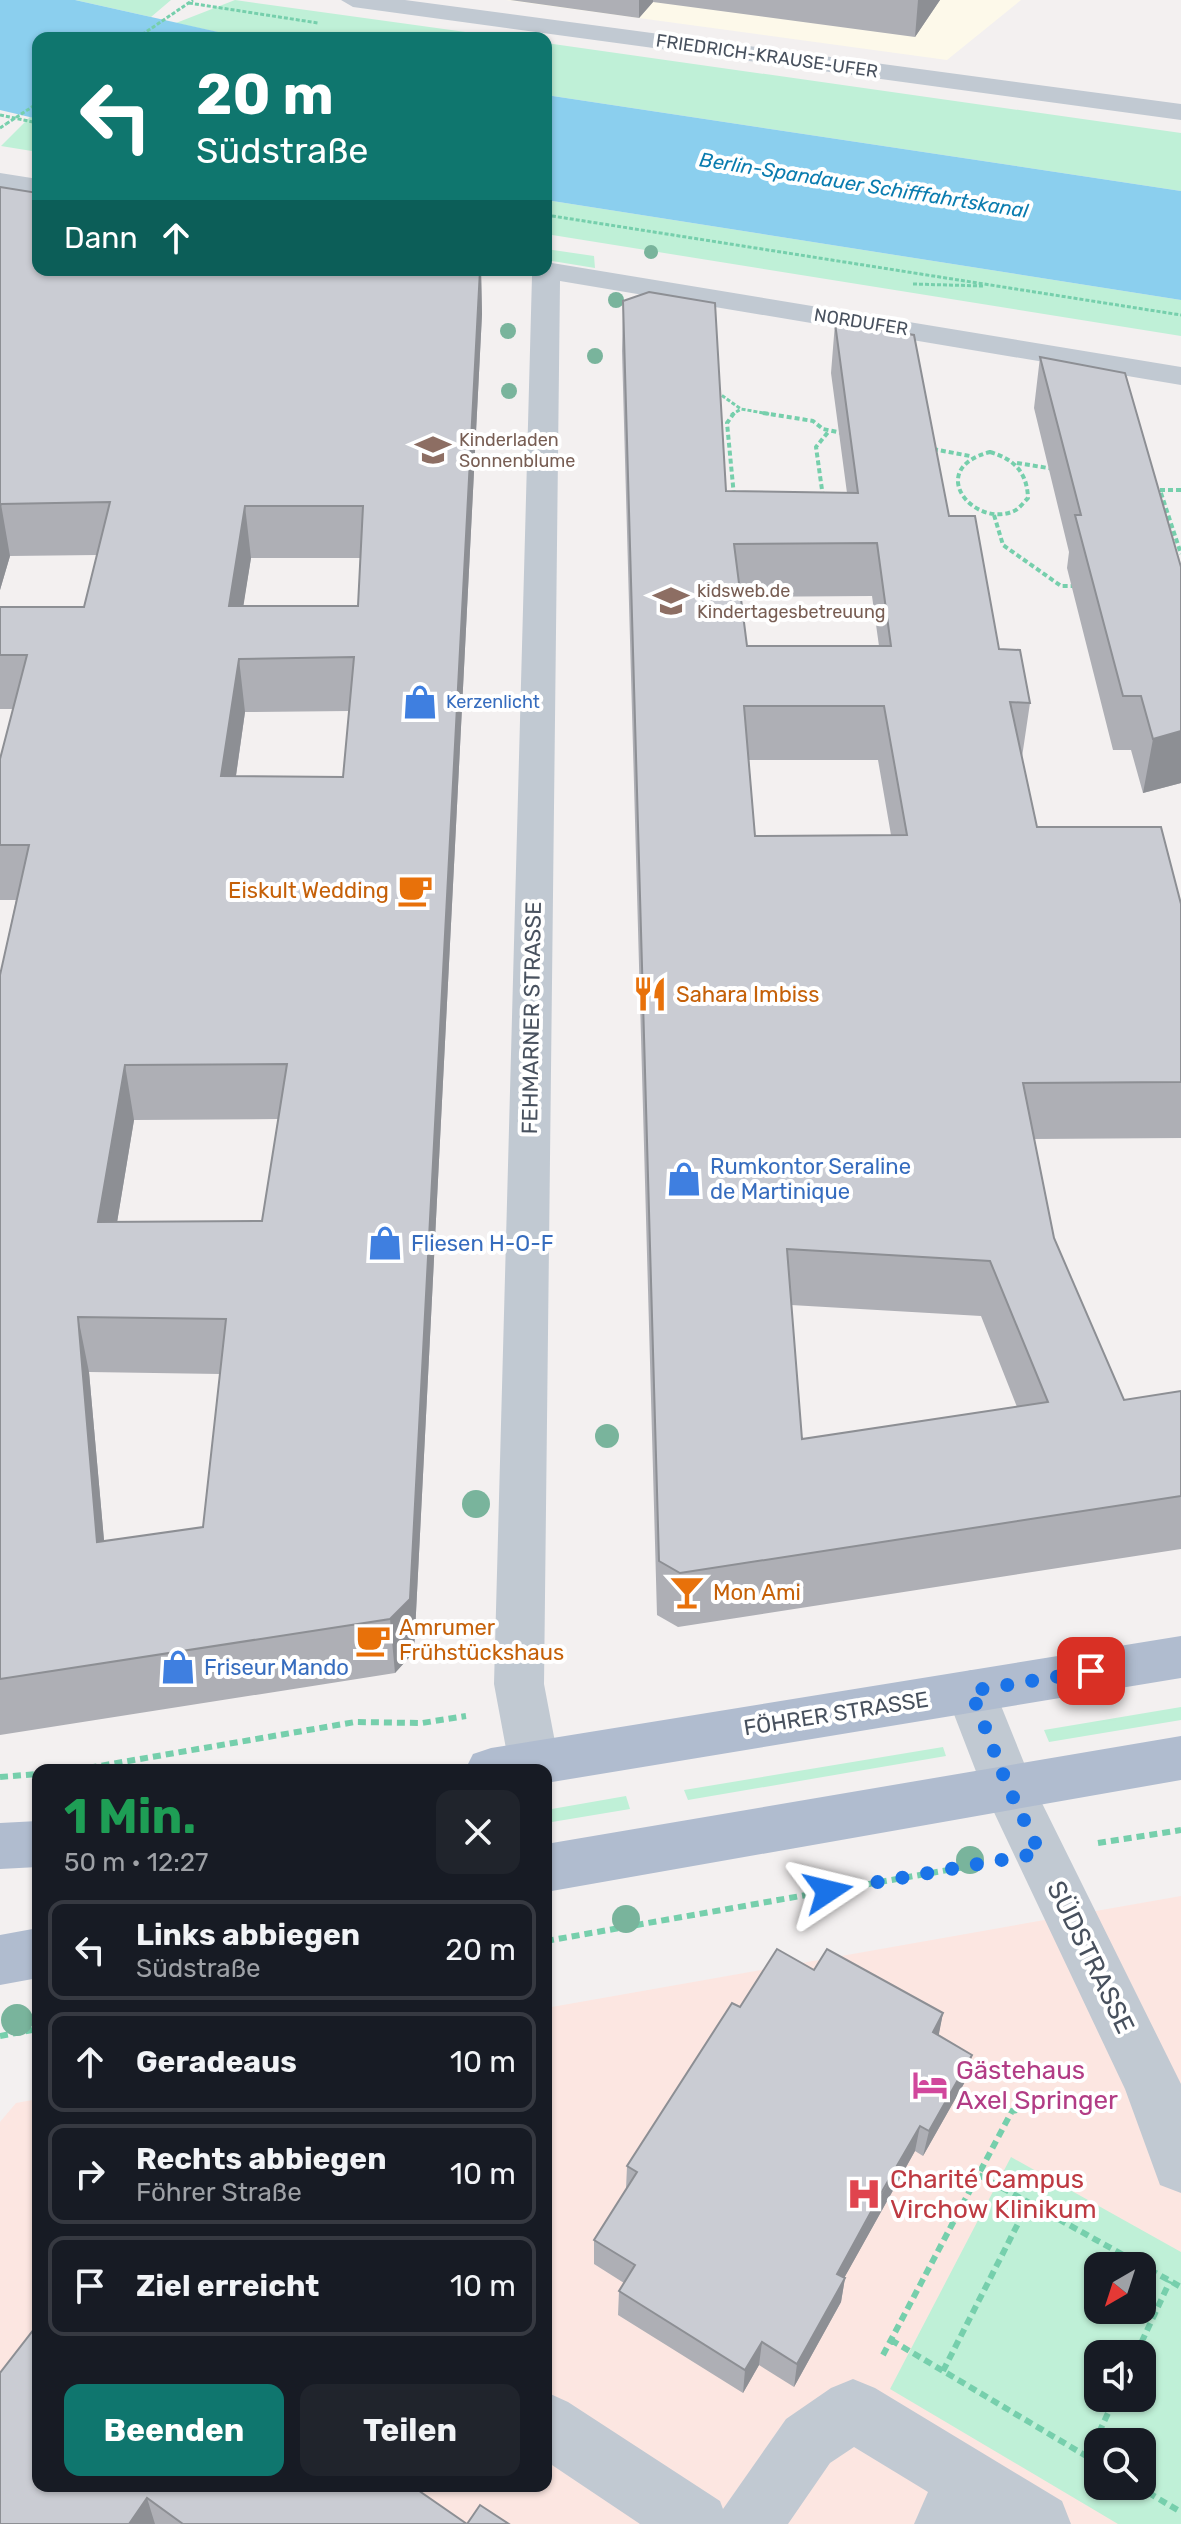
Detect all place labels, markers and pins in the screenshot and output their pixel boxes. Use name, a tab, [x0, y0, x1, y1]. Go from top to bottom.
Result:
place label: Kinderladen Sonnenblume	[459, 429, 575, 472]
school or university icon: Kinderladen Sonnenblume	[414, 431, 452, 469]
place label: kidsweb.de Kindertagesbetreuung	[697, 580, 886, 623]
school or university icon: kidsweb.de Kindertagesbetreuung	[652, 582, 690, 620]
shop icon: Kerzenlicht	[401, 683, 439, 721]
place label: Kerzenlicht	[446, 691, 540, 713]
cafe icon: Eiskult Wedding	[396, 871, 434, 909]
place label: Eiskult Wedding	[228, 877, 389, 904]
restaurant icon: Sahara Imbiss	[631, 975, 669, 1013]
place label: Sahara Imbiss	[676, 981, 820, 1008]
place label: Rumkontor Seraline de Martinique	[710, 1153, 911, 1205]
shop icon: Rumkontor Seraline de Martinique	[665, 1160, 703, 1198]
shop icon: Fliesen H-O-F	[366, 1224, 404, 1262]
place label: Fliesen H-O-F	[411, 1230, 554, 1257]
bar icon: Mon Ami	[668, 1573, 706, 1611]
place label: Mon Ami	[713, 1579, 801, 1606]
place label: Amrumer Frühstückshaus	[399, 1614, 564, 1666]
cafe icon: Amrumer Frühstückshaus	[354, 1621, 392, 1659]
pin	[1057, 1637, 1125, 1705]
shop icon: Friseur Mando	[159, 1648, 197, 1686]
place label: Friseur Mando	[204, 1654, 349, 1681]
place label: Gästehaus Axel Springer	[956, 2055, 1118, 2116]
hotel icon: Gästehaus Axel Springer	[911, 2066, 949, 2104]
place label: Charité Campus Virchow Klinikum	[890, 2164, 1097, 2225]
hospital icon: Charité Campus Virchow Klinikum	[845, 2175, 883, 2213]

